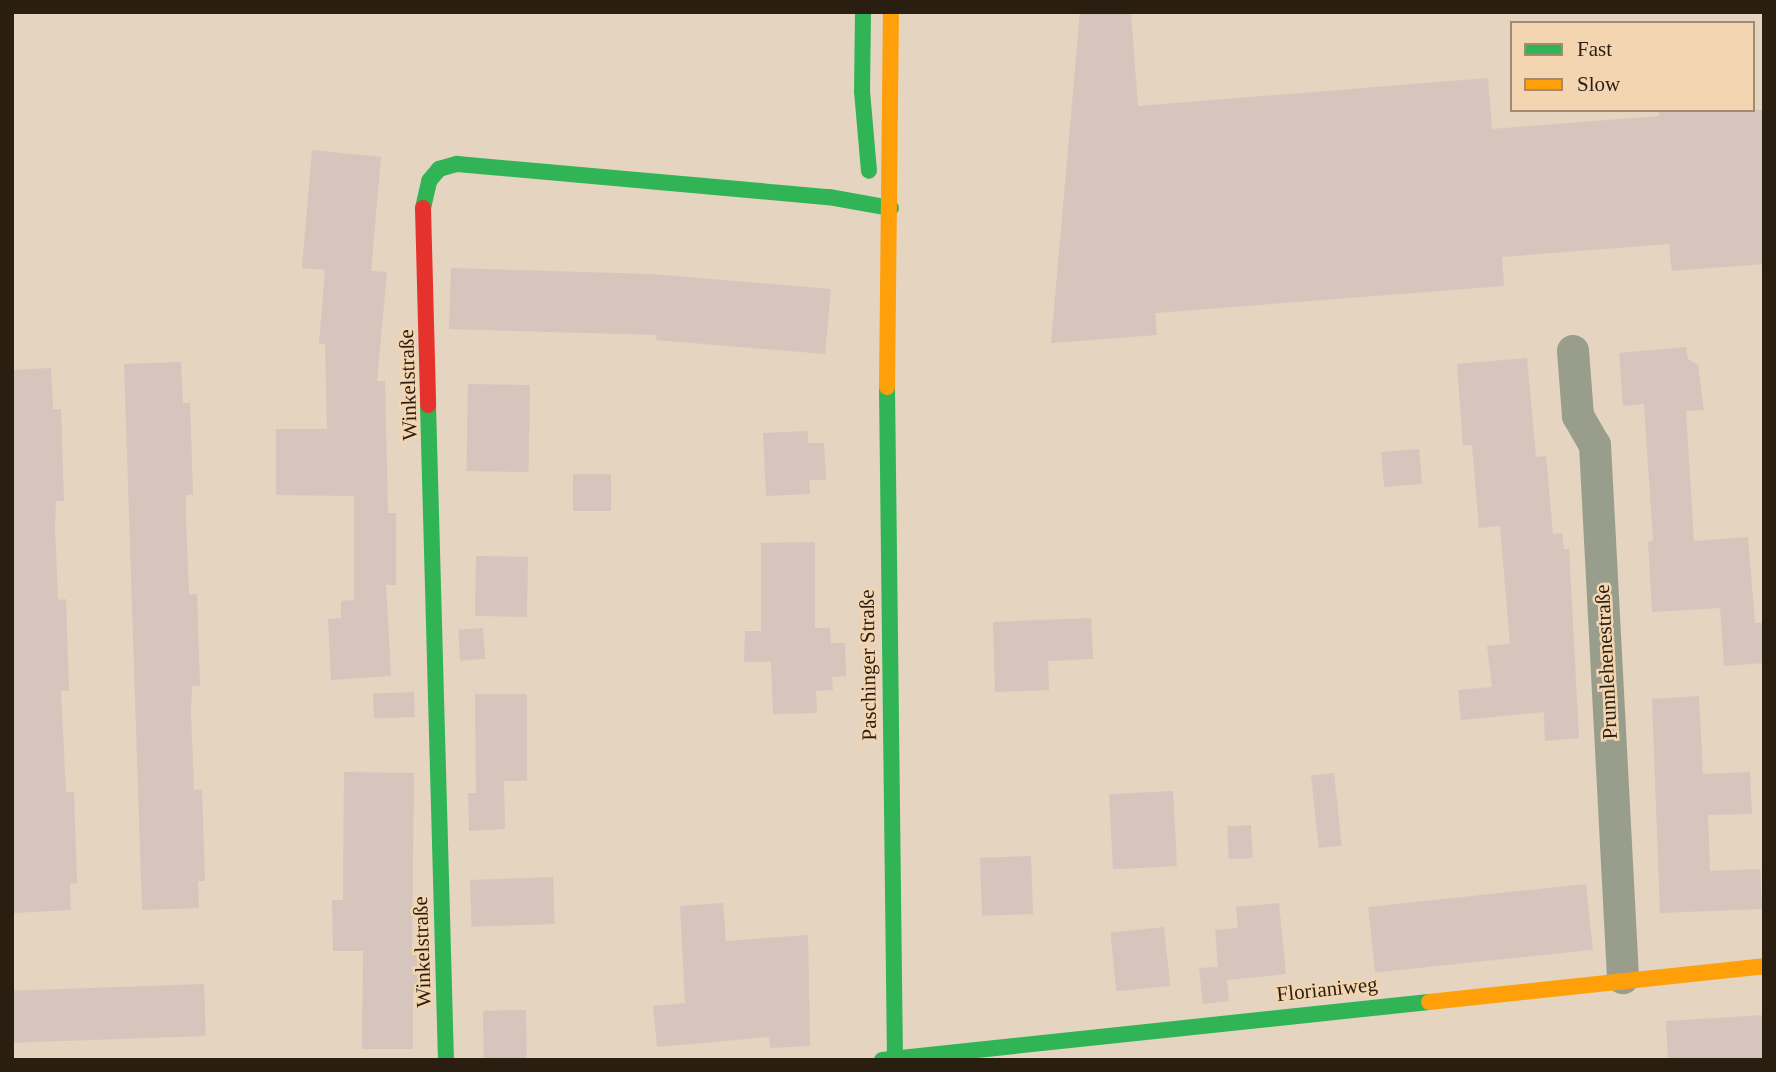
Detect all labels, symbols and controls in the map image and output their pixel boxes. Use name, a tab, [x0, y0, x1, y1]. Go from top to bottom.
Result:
legend	[1510, 21, 1755, 112]
text: Fast	[1577, 37, 1612, 61]
text: Slow	[1577, 72, 1620, 96]
street label: Winkelstraße	[393, 329, 423, 441]
street label: Prunnlehenestraße	[1589, 584, 1623, 740]
street label: Paschinger Straße	[854, 589, 882, 741]
street label: Winkelstraße	[407, 896, 437, 1008]
street label: Florianiweg	[1275, 971, 1379, 1007]

